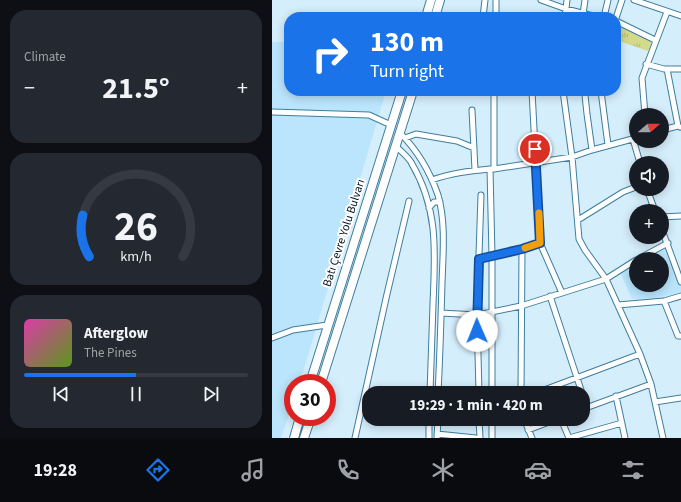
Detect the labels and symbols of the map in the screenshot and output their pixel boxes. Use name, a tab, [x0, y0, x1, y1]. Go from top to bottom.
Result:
north arrow	[629, 108, 669, 148]
pin	[518, 132, 552, 166]
street label: Batı Çevre Yolu Bulvarı	[319, 177, 369, 289]
position arrow	[456, 310, 498, 352]
speed limit sign: 30	[284, 374, 336, 426]

